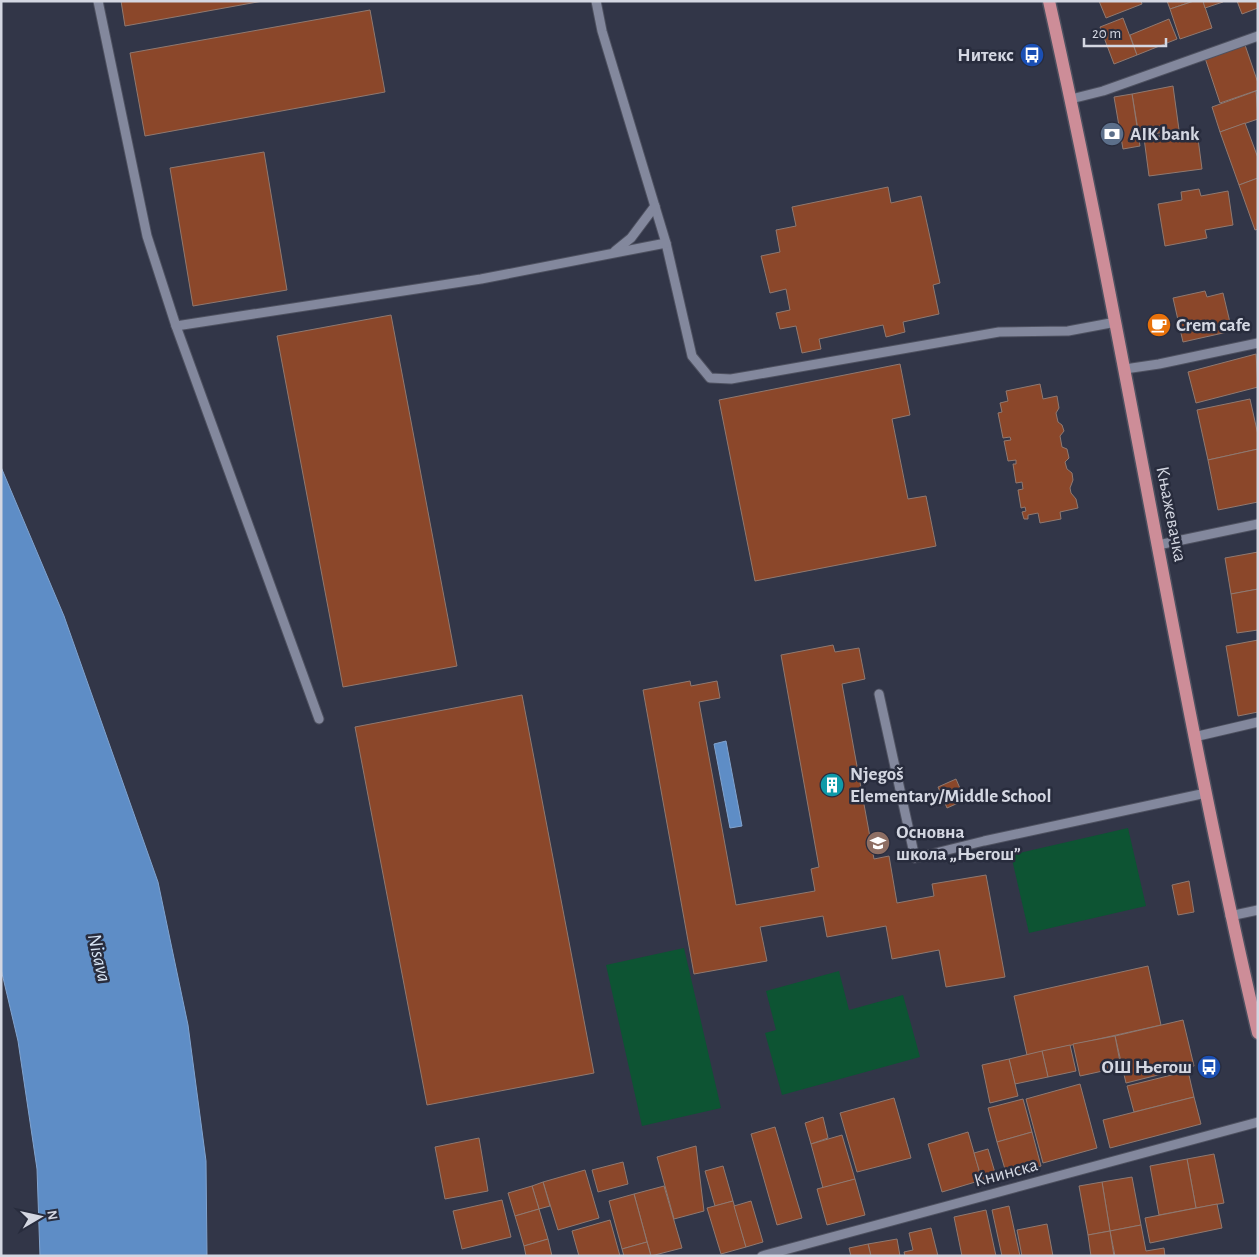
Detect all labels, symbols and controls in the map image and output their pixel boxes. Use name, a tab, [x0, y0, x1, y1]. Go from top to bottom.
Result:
scale bar	[1084, 15, 1166, 47]
text: 20 m	[1092, 26, 1121, 41]
bus stop icon: Нитекс	[1019, 42, 1045, 68]
place label: Нитекс	[957, 46, 1014, 65]
bank icon: AIK bank	[1099, 121, 1125, 147]
place label: AIK bank	[1130, 125, 1200, 144]
cafe icon: Crem cafe	[1146, 312, 1172, 338]
place label: Crem cafe	[1176, 316, 1250, 335]
street label: Књажевачка	[1152, 465, 1190, 564]
place label: Njegoš Elementary/Middle School	[850, 765, 1051, 806]
building icon: Njegoš Elementary/Middle School	[819, 772, 845, 798]
place label: Основна школа „Његош”	[896, 823, 1021, 864]
school or university icon: Основна школа „Његош”	[865, 830, 891, 856]
water label: Nisava	[84, 932, 114, 984]
bus stop icon: ОШ Његош	[1196, 1054, 1222, 1080]
place label: ОШ Његош	[1101, 1058, 1192, 1077]
street label: Книнска	[972, 1155, 1040, 1191]
north arrow	[15, 1192, 65, 1242]
text: N	[44, 1209, 60, 1221]

